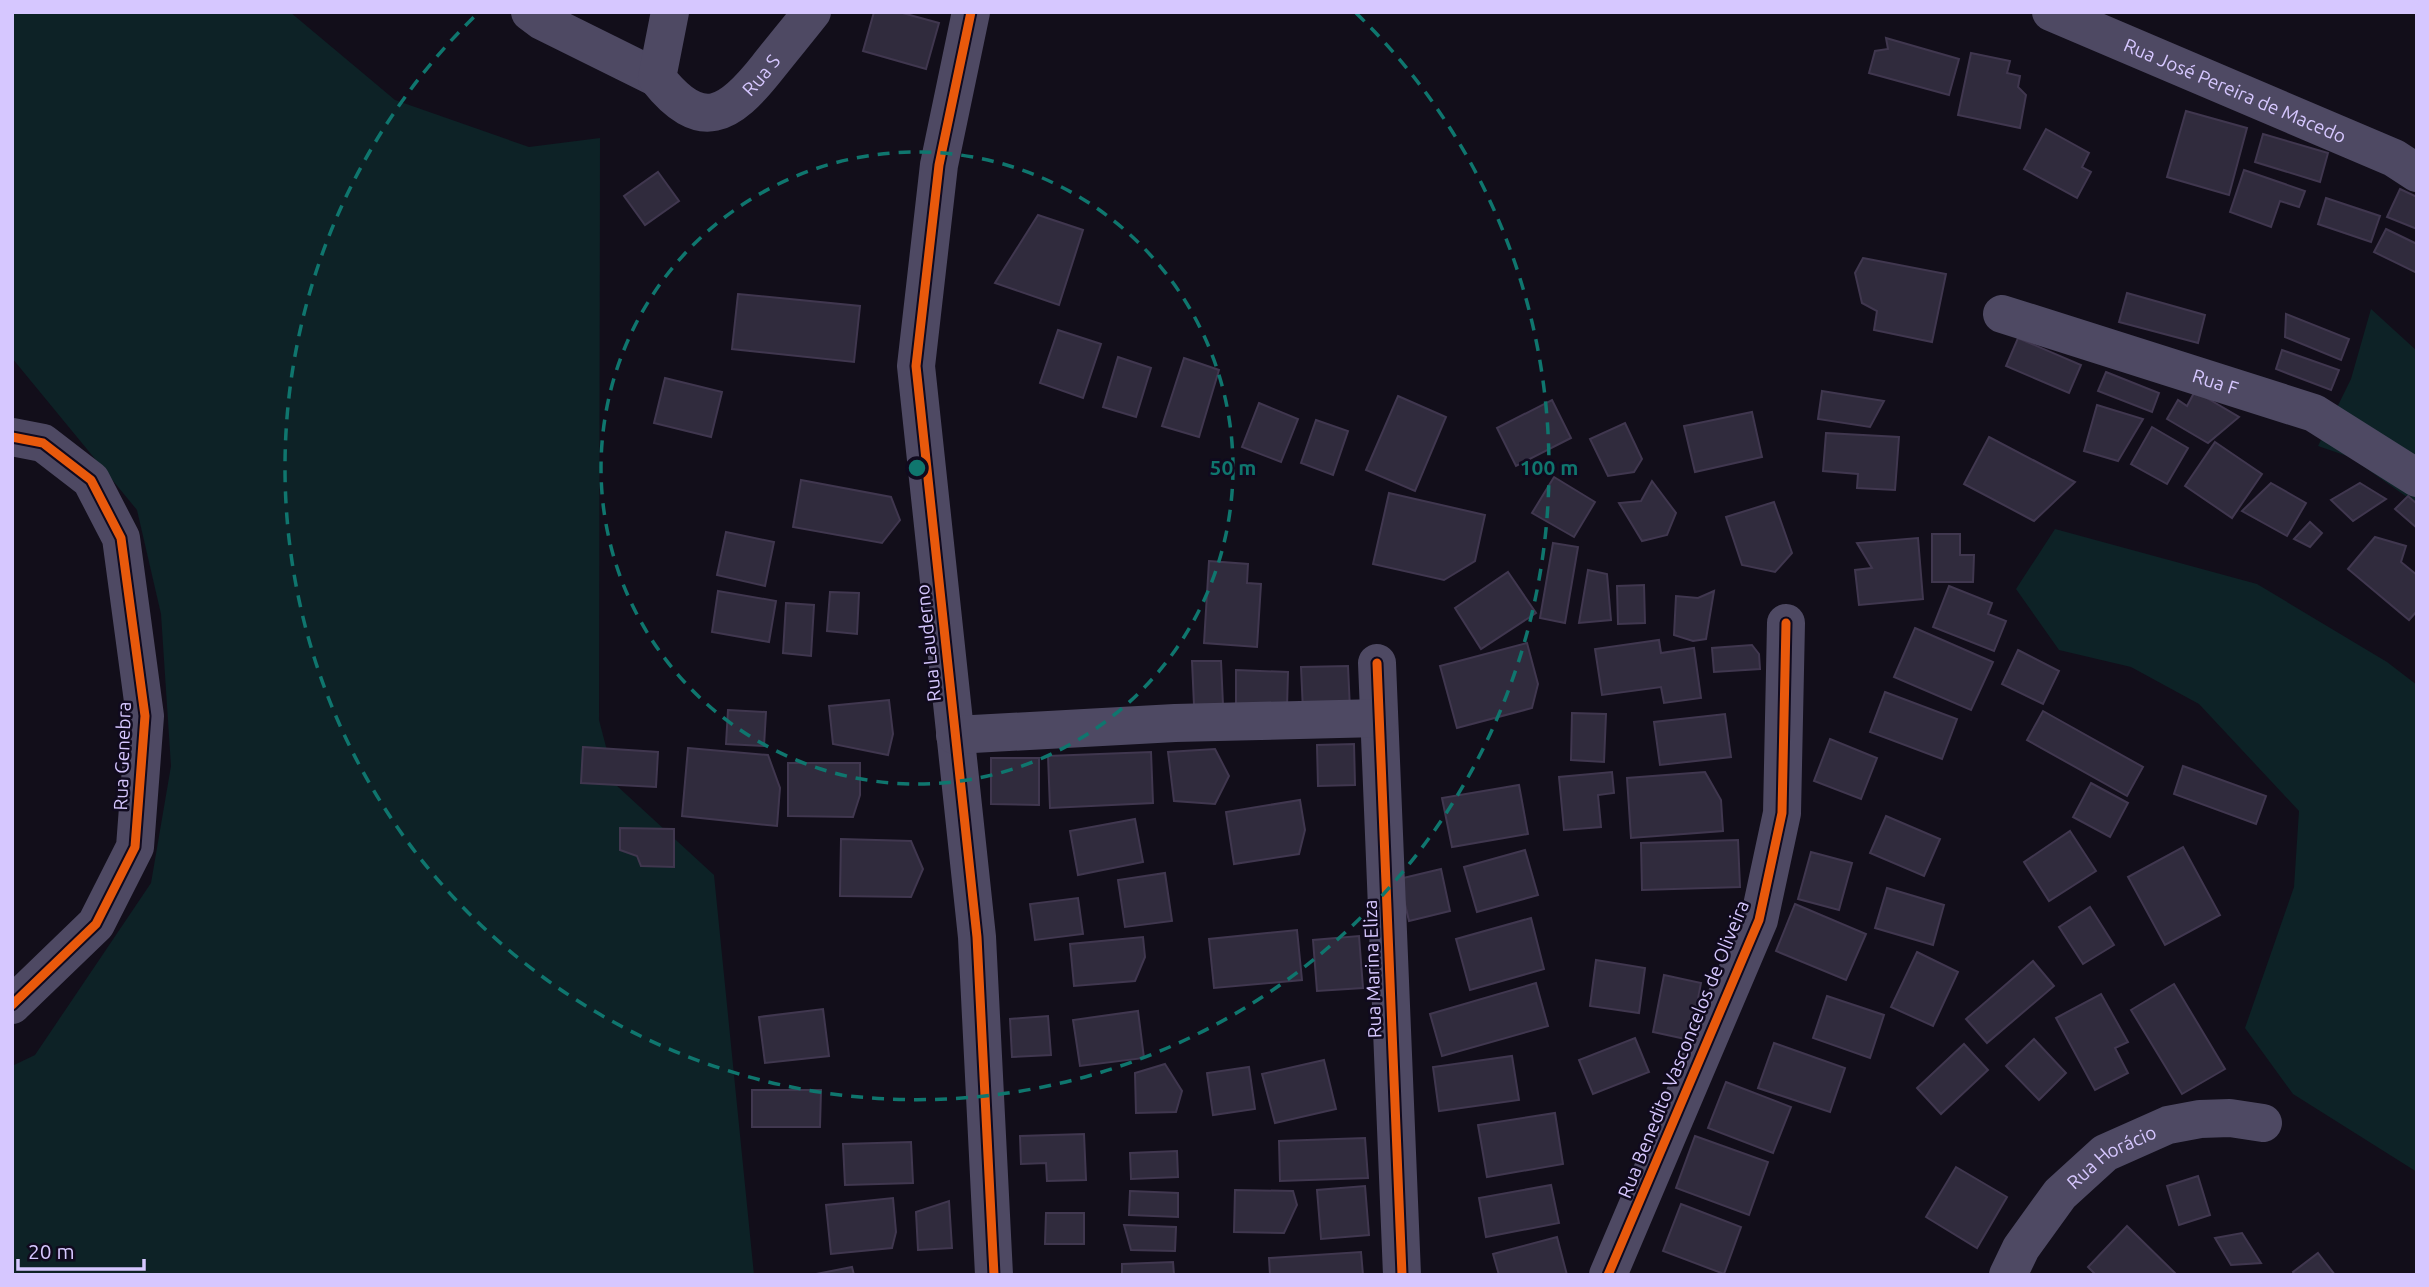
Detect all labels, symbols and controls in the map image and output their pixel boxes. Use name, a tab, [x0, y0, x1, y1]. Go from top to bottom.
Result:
street label: Rua José Pereira de Macedo	[2121, 33, 2349, 147]
street label: Rua S	[738, 50, 784, 100]
street label: Rua F	[2190, 364, 2241, 399]
text: 50 m	[1210, 455, 1256, 479]
text: 100 m	[1520, 455, 1578, 479]
centre of rings	[905, 456, 929, 480]
street label: Rua Lauderno	[911, 583, 945, 703]
street label: Rua Genebra	[109, 701, 135, 811]
street label: Rua Benedito Vasconcelos de Oliveira	[1613, 897, 1753, 1201]
street label: Rua Marina Eliza	[1359, 899, 1385, 1039]
street label: Rua Horácio	[2062, 1121, 2160, 1193]
scale bar	[18, 1228, 144, 1272]
text: 20 m	[28, 1239, 75, 1263]

